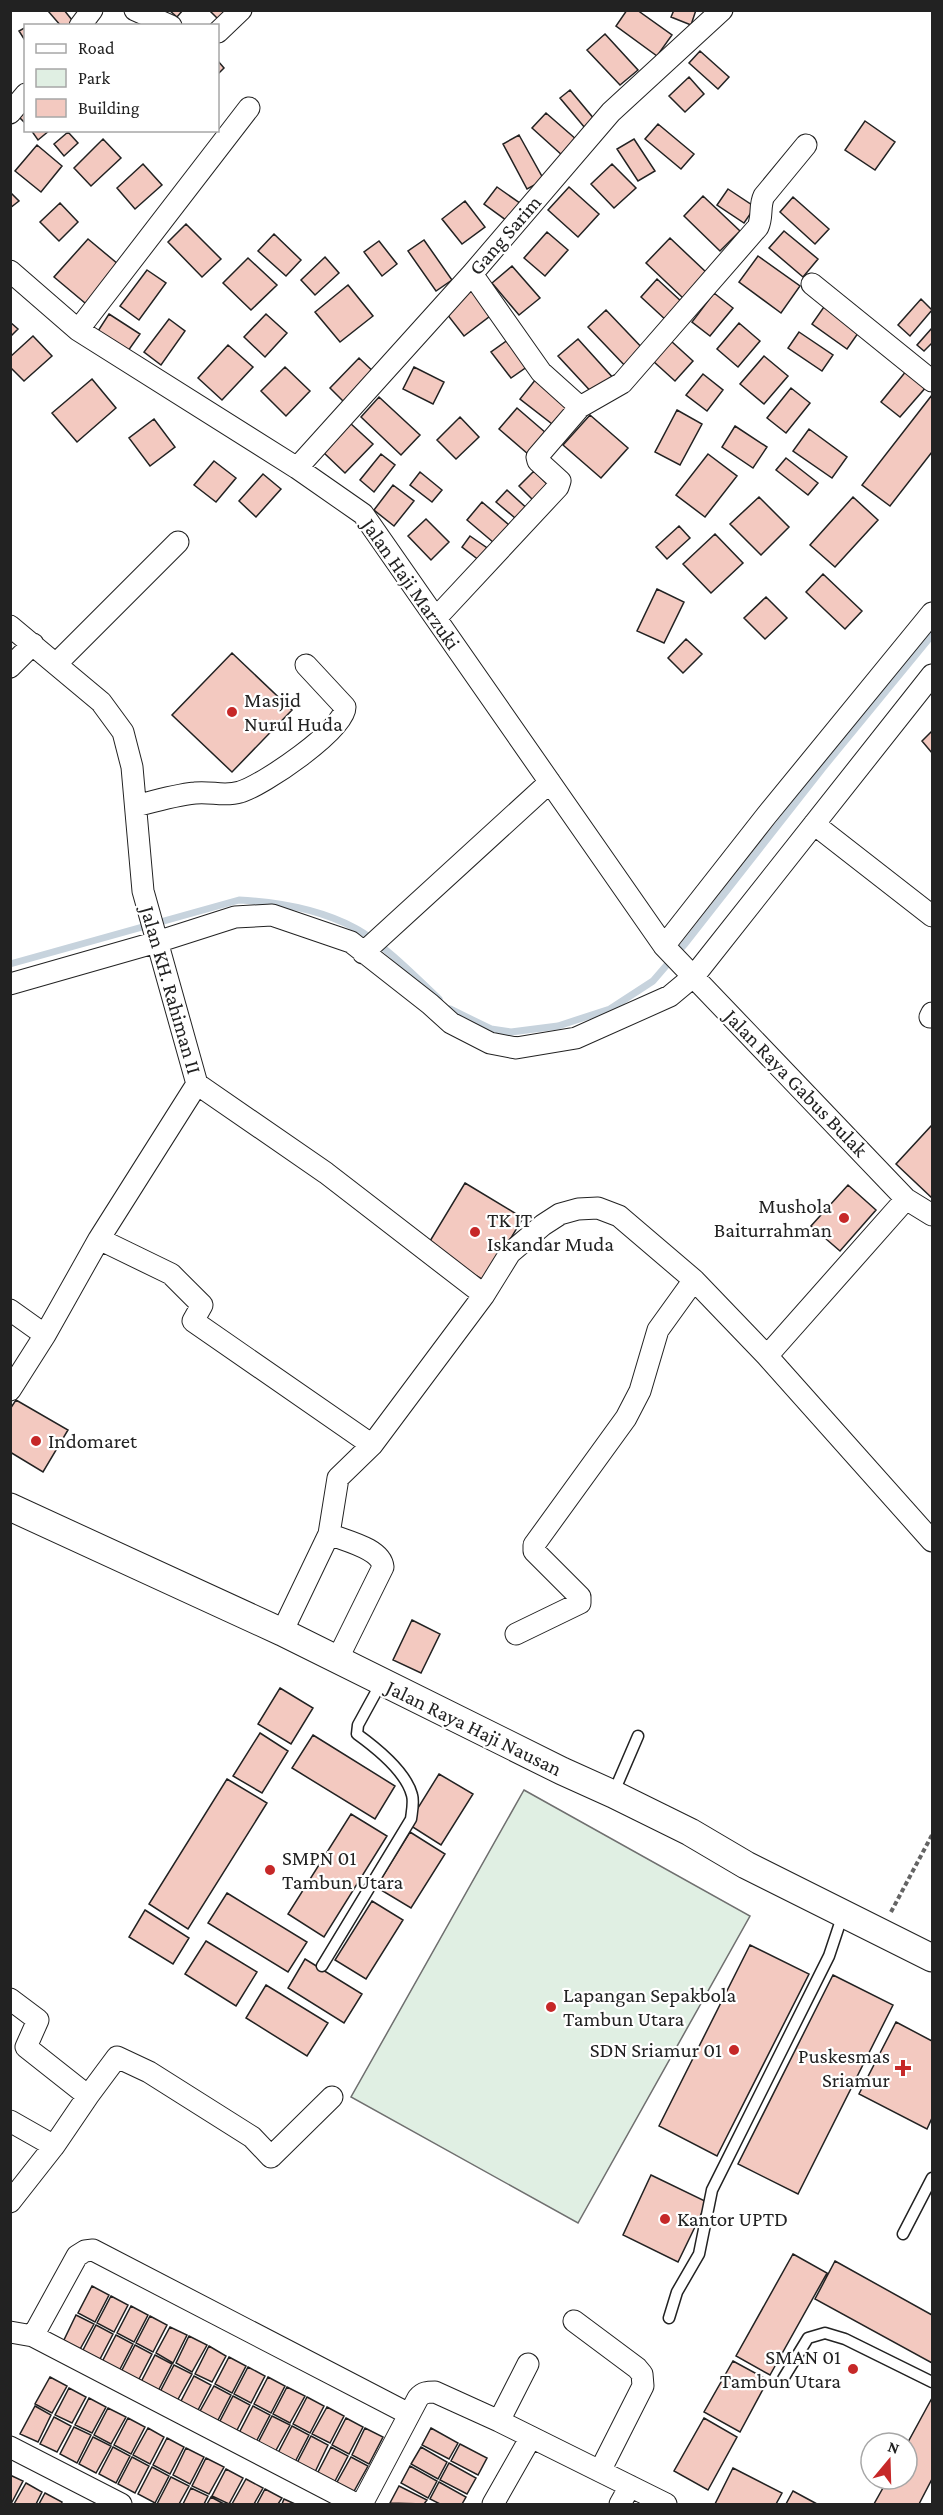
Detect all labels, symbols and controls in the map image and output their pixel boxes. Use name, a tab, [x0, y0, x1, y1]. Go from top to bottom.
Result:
legend	[24, 24, 219, 132]
text: Road	[78, 38, 115, 58]
text: Park	[78, 68, 110, 88]
text: Building	[78, 98, 140, 118]
street label: Gang Sarim	[464, 190, 546, 280]
street label: Jalan Haji Marzuki	[356, 512, 465, 655]
place label: Masjid Nurul Huda	[244, 688, 343, 736]
marker: Masjid Nurul Huda	[225, 705, 239, 719]
street label: Jalan KH. Rahiman II	[135, 901, 206, 1077]
street label: Jalan Raya Gabus Bulak	[718, 1003, 873, 1162]
place label: Mushola Baiturrahman	[714, 1194, 832, 1242]
place label: TK IT Iskandar Muda	[487, 1208, 614, 1256]
marker: Mushola Baiturrahman	[837, 1211, 851, 1225]
marker: TK IT Iskandar Muda	[468, 1225, 482, 1239]
place label: Indomaret	[48, 1429, 138, 1453]
marker: Indomaret	[29, 1434, 43, 1448]
street label: Jalan Raya Haji Nausan	[380, 1674, 566, 1781]
place label: SMPN 01 Tambun Utara	[282, 1846, 404, 1894]
marker: SMPN 01 Tambun Utara	[263, 1863, 277, 1877]
place label: Lapangan Sepakbola Tambun Utara	[563, 1983, 737, 2031]
marker: Lapangan Sepakbola Tambun Utara	[544, 2000, 558, 2014]
place label: SDN Sriamur 01	[590, 2038, 722, 2062]
marker: SDN Sriamur 01	[727, 2043, 741, 2057]
place label: Puskesmas Sriamur	[798, 2044, 891, 2092]
marker: Puskesmas Sriamur	[894, 2059, 912, 2077]
place label: Kantor UPTD	[677, 2207, 788, 2231]
marker: Kantor UPTD	[658, 2212, 672, 2226]
place label: SMAN 01 Tambun Utara	[720, 2345, 841, 2393]
marker: SMAN 01 Tambun Utara	[846, 2362, 860, 2376]
north arrow	[859, 2431, 919, 2491]
text: N	[886, 2437, 902, 2457]

